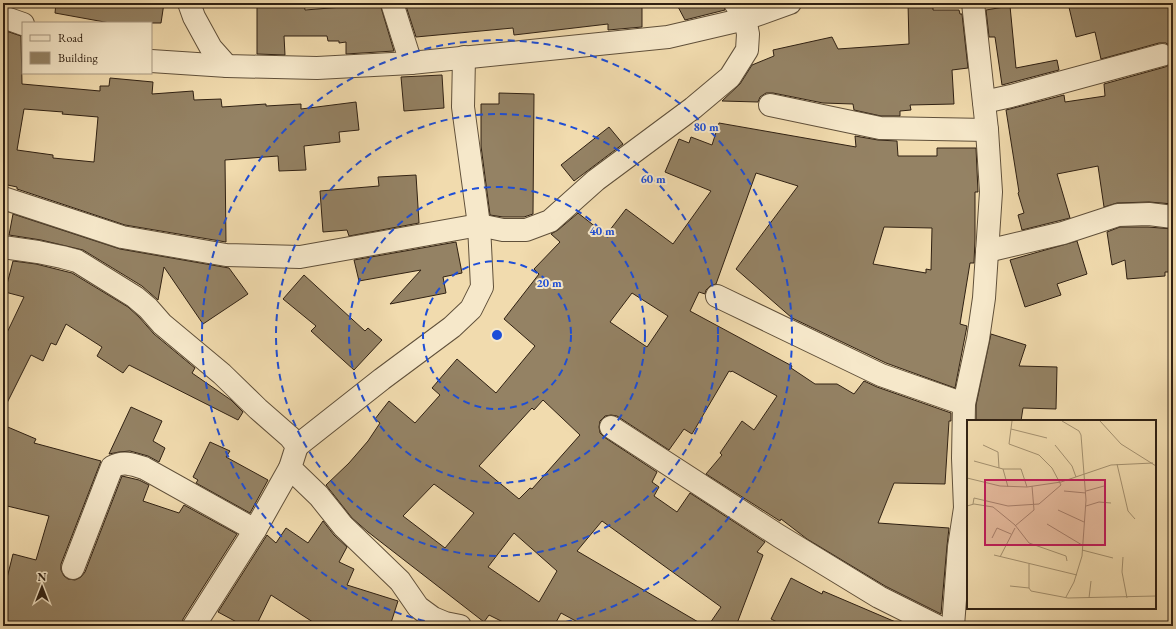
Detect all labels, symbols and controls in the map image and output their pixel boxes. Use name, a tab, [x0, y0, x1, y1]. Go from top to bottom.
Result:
legend	[22, 22, 152, 74]
text: Road	[58, 30, 84, 46]
text: Building	[58, 50, 99, 66]
text: 80 m	[693, 119, 719, 135]
text: 60 m	[640, 171, 666, 187]
text: 40 m	[589, 223, 615, 239]
text: 20 m	[536, 275, 562, 291]
centre of rings	[490, 328, 504, 342]
inset map	[967, 420, 1156, 609]
north arrow	[22, 567, 62, 607]
text: N	[38, 570, 47, 584]

